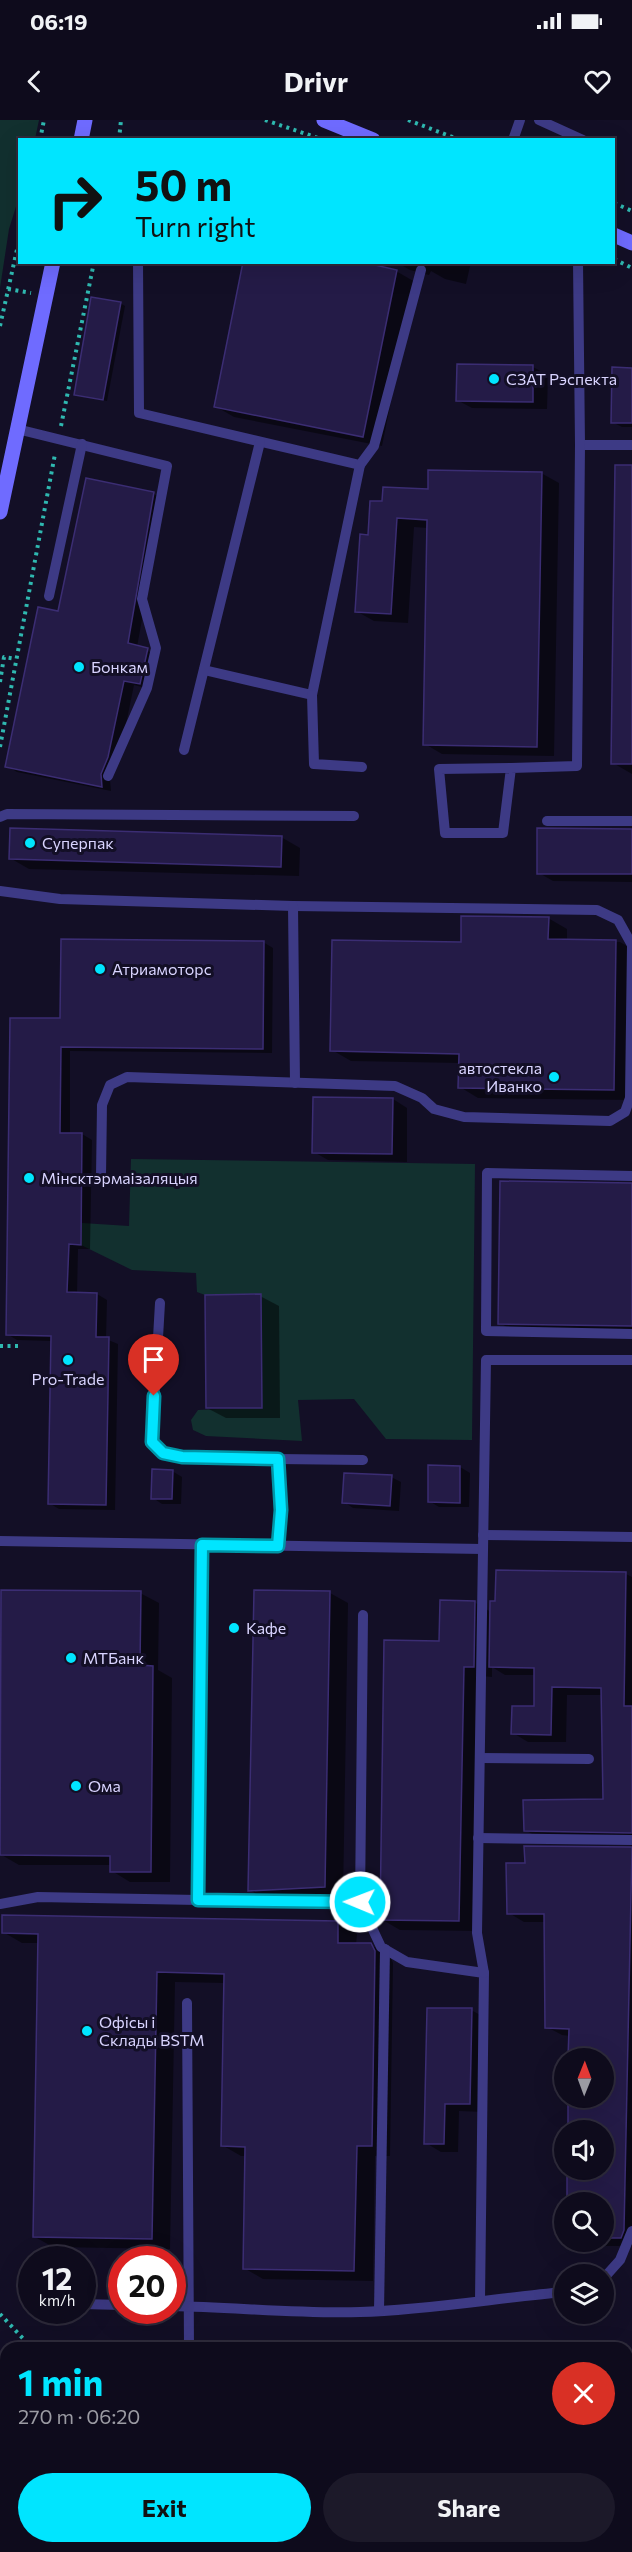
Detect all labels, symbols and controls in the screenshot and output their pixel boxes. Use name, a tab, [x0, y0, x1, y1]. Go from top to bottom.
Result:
text: 06:19	[30, 8, 88, 35]
icon: back	[18, 65, 51, 98]
text: Drivr	[284, 65, 348, 98]
icon: heart	[581, 65, 614, 98]
text: 50 m	[135, 158, 232, 210]
icon: right	[36, 162, 114, 240]
text: Turn right	[135, 210, 255, 243]
place label: СЗАТ Рэспекта	[506, 369, 617, 388]
marker: СЗАТ Рэспекта	[487, 372, 501, 386]
place label: Бонкам	[91, 657, 148, 676]
marker: Бонкам	[72, 660, 86, 674]
place label: Суперпак	[42, 833, 114, 852]
marker: Суперпак	[23, 836, 37, 850]
place label: Атриамоторс	[112, 959, 212, 978]
marker: Атриамоторс	[93, 962, 107, 976]
place label: автостекла Иванко	[458, 1058, 542, 1095]
marker: автостекла Иванко	[547, 1070, 561, 1084]
place label: Мінсктэрмаізаляцыя	[41, 1168, 198, 1187]
marker: Мінсктэрмаізаляцыя	[22, 1171, 36, 1185]
pin	[128, 1334, 179, 1396]
icon: arrive	[137, 1343, 170, 1376]
marker: Pro-Trade	[61, 1353, 75, 1367]
place label: Pro-Trade	[32, 1369, 104, 1388]
place label: Кафе	[246, 1618, 286, 1637]
marker: Кафе	[227, 1621, 241, 1635]
place label: МТБанк	[83, 1648, 144, 1667]
marker: МТБанк	[64, 1651, 78, 1665]
place label: Ома	[88, 1776, 121, 1795]
marker: Ома	[69, 1779, 83, 1793]
position arrow	[328, 1870, 392, 1934]
place label: Офісы і Склады BSTM	[99, 2012, 205, 2049]
marker: Офісы і Склады BSTM	[80, 2024, 94, 2038]
north arrow	[554, 2048, 614, 2108]
map controls	[554, 2048, 614, 2324]
button: sound	[554, 2120, 614, 2180]
button: search	[554, 2192, 614, 2252]
speed limit sign: 20	[108, 2246, 186, 2324]
text: 12	[42, 2259, 72, 2296]
button: layers	[554, 2264, 614, 2324]
text: km/h	[39, 2291, 75, 2309]
text: 1 min	[18, 2359, 103, 2403]
button: close	[552, 2362, 615, 2425]
text: 270 m · 06:20	[18, 2404, 140, 2428]
button: Exit	[18, 2473, 311, 2542]
button: Share	[323, 2473, 615, 2542]

